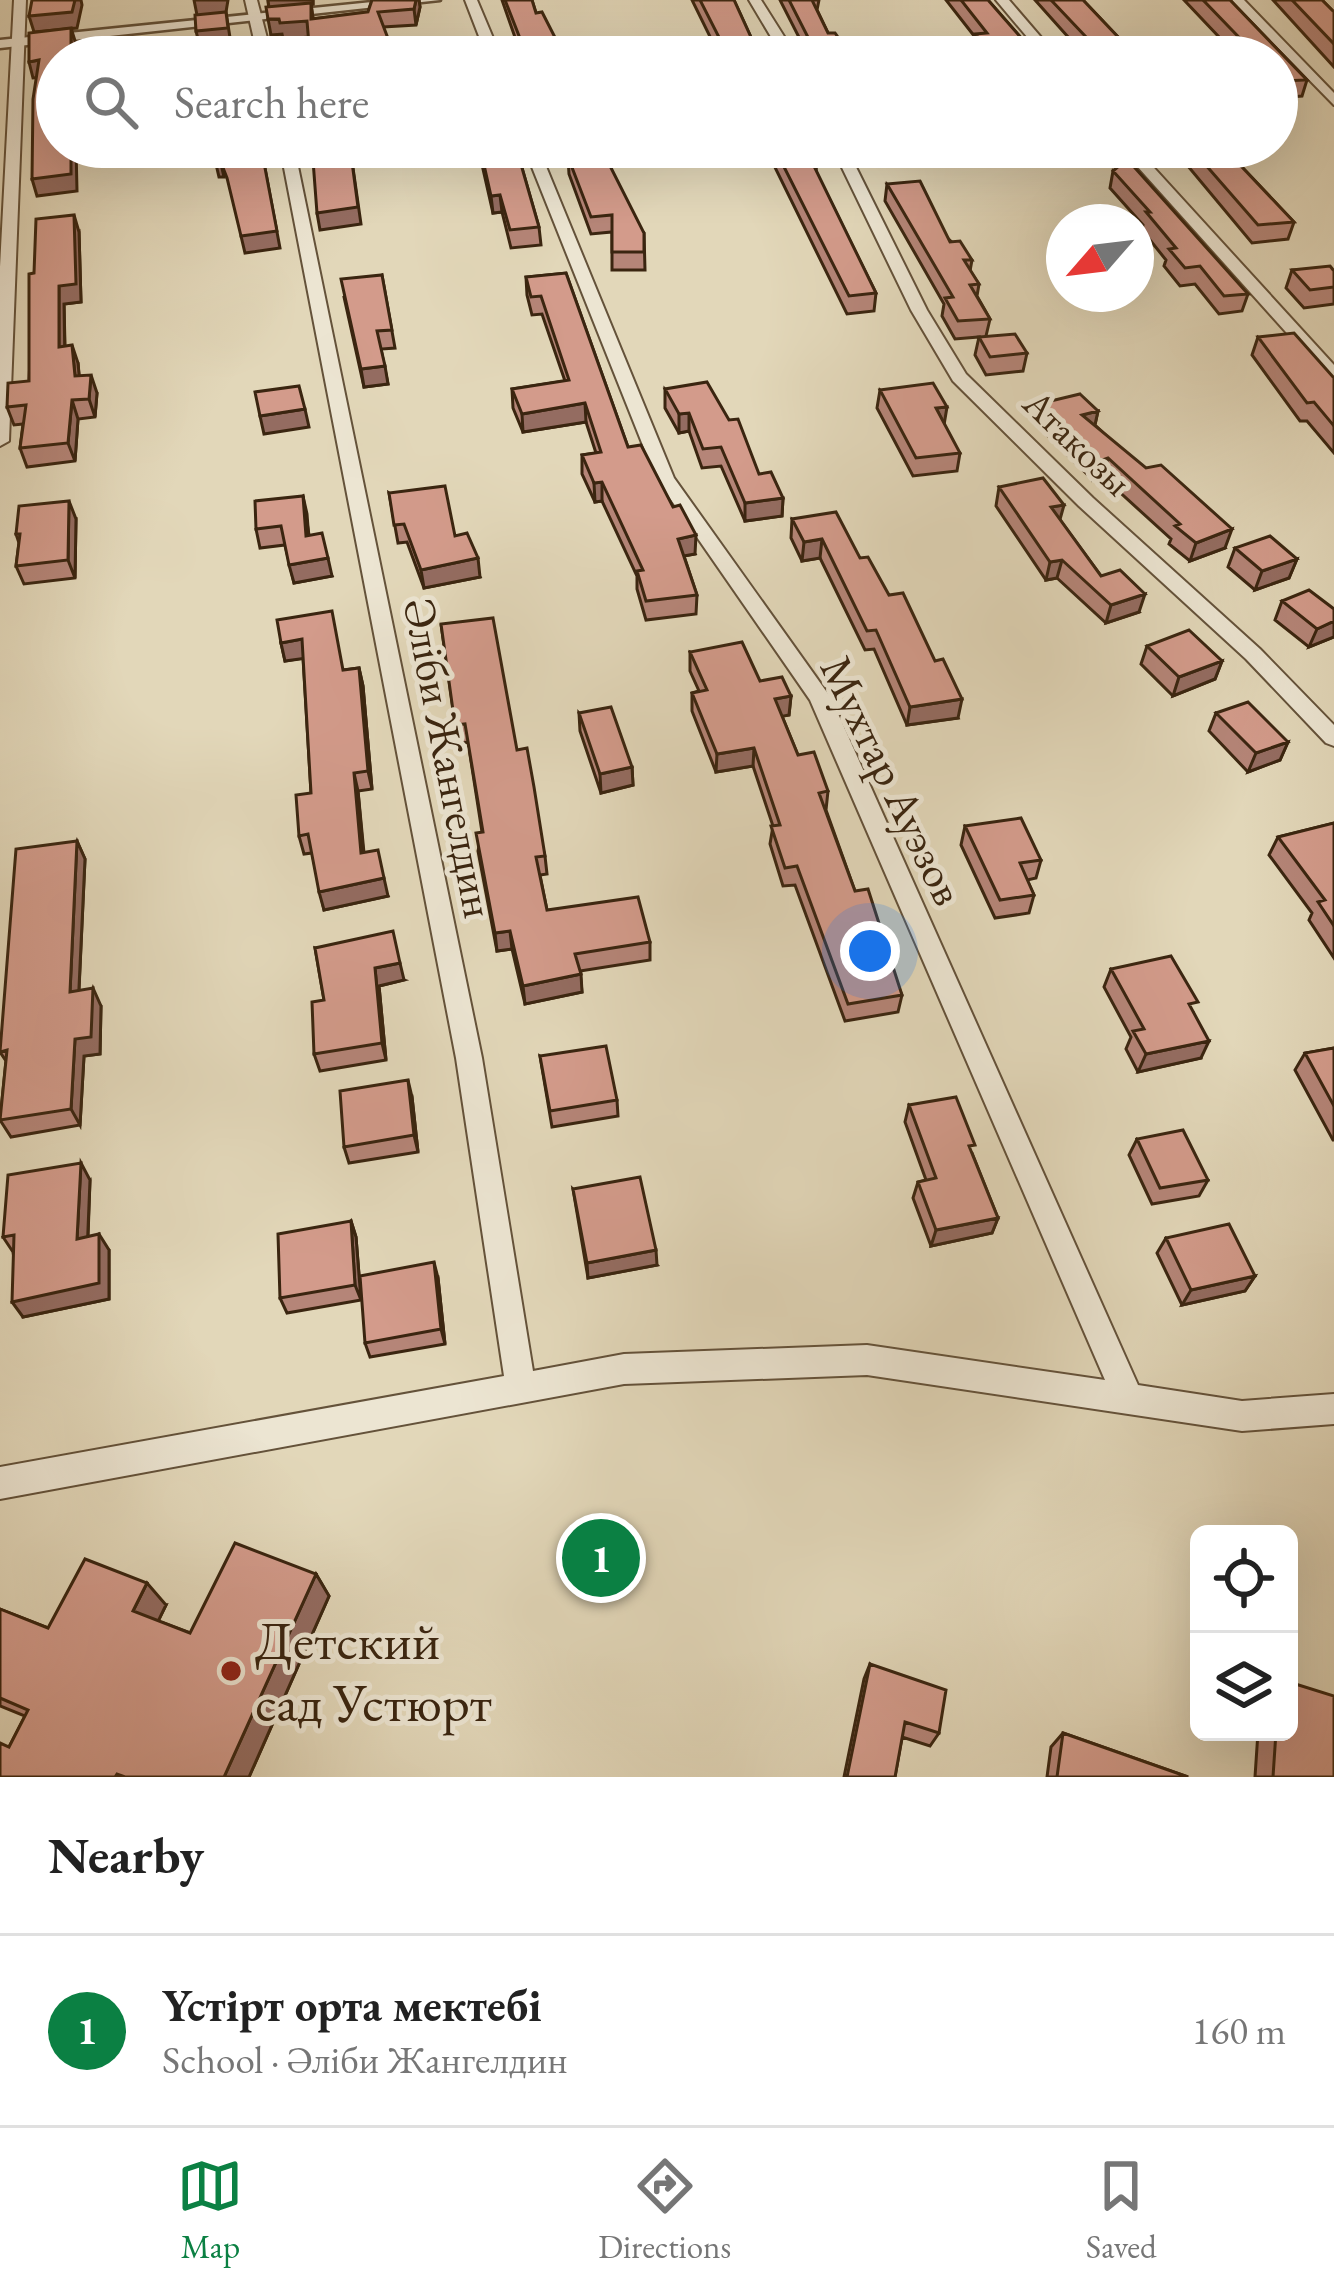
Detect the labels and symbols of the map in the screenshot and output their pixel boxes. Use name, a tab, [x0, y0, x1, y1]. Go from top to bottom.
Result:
north arrow	[1046, 204, 1154, 312]
street label: Атакозы	[1012, 377, 1143, 507]
street label: Әліби Жангелдин	[391, 593, 509, 923]
street label: Мухтар Ауэзов	[808, 646, 978, 914]
your location	[840, 921, 900, 981]
pin: 1	[562, 1513, 640, 1603]
place label: Детский сад Устюрт	[255, 1605, 492, 1737]
marker: Детский сад Устюрт	[218, 1658, 244, 1684]

